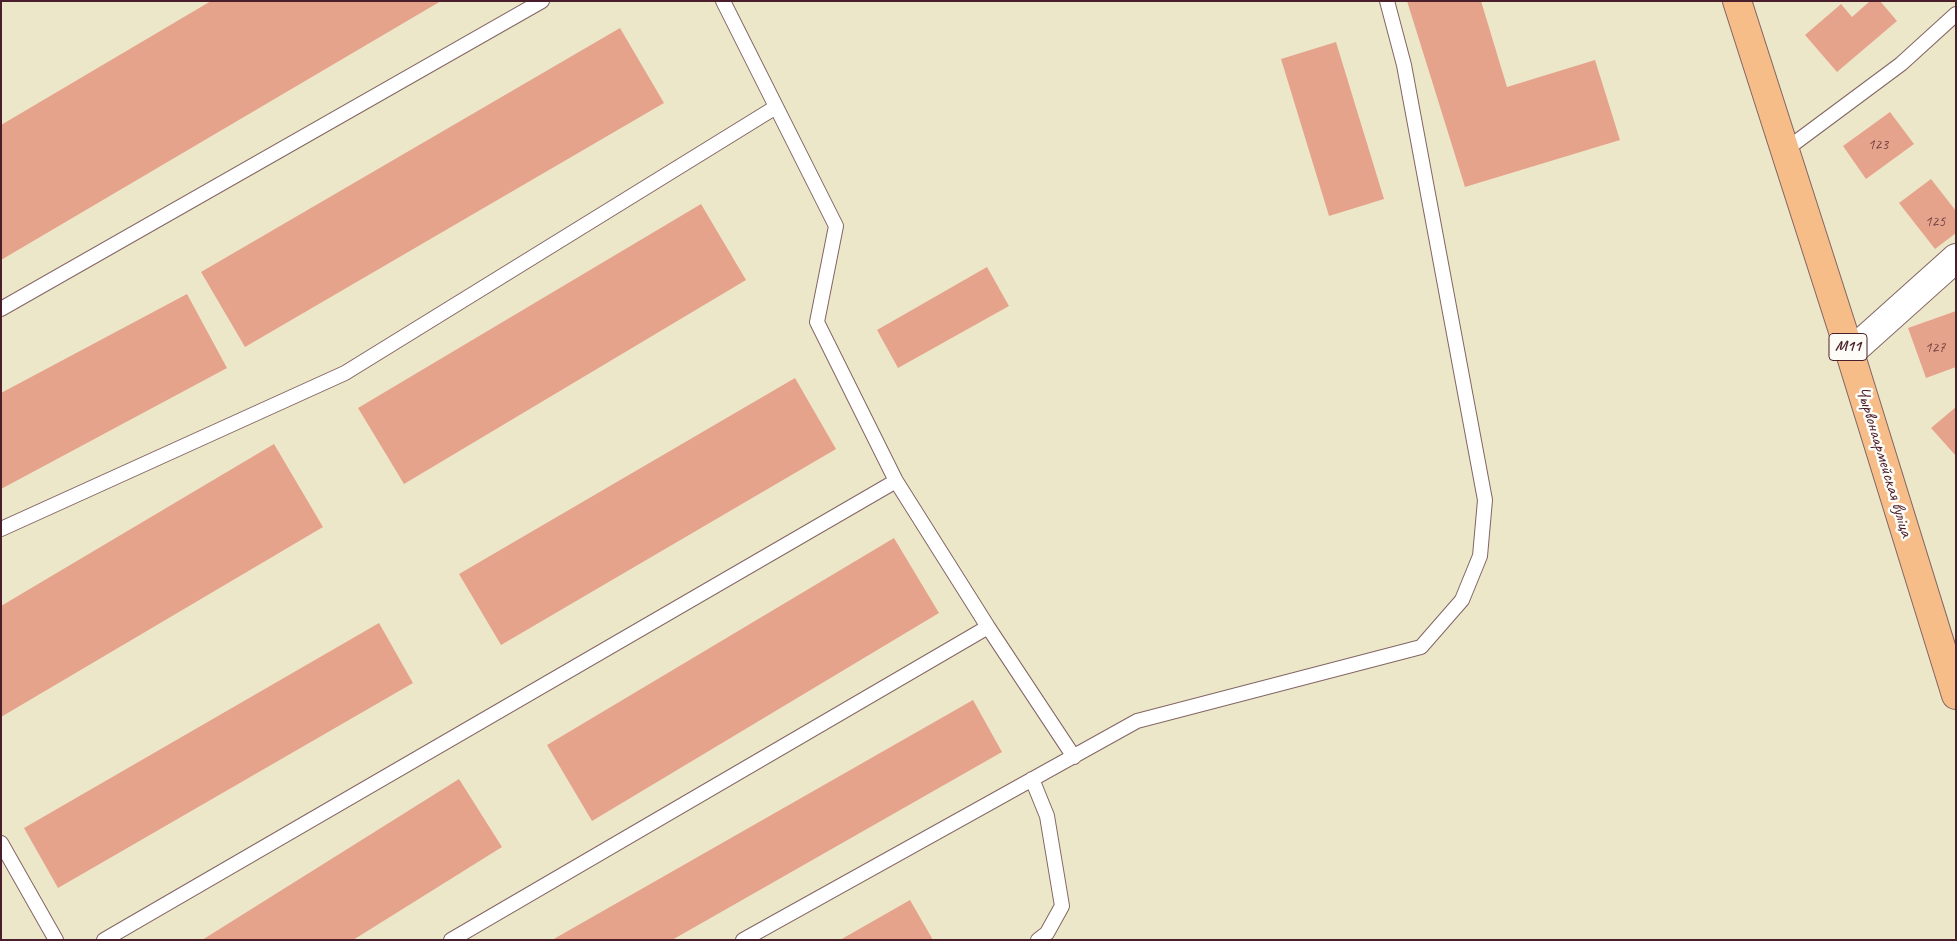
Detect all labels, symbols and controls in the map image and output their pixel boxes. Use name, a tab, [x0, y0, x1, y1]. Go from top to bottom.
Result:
house number: 123	[1868, 136, 1888, 154]
house number: 125	[1925, 213, 1945, 231]
road number: М11	[1829, 334, 1867, 361]
house number: 127	[1925, 339, 1945, 357]
street label: Чырвонаармейская вуліца	[1851, 384, 1917, 540]

